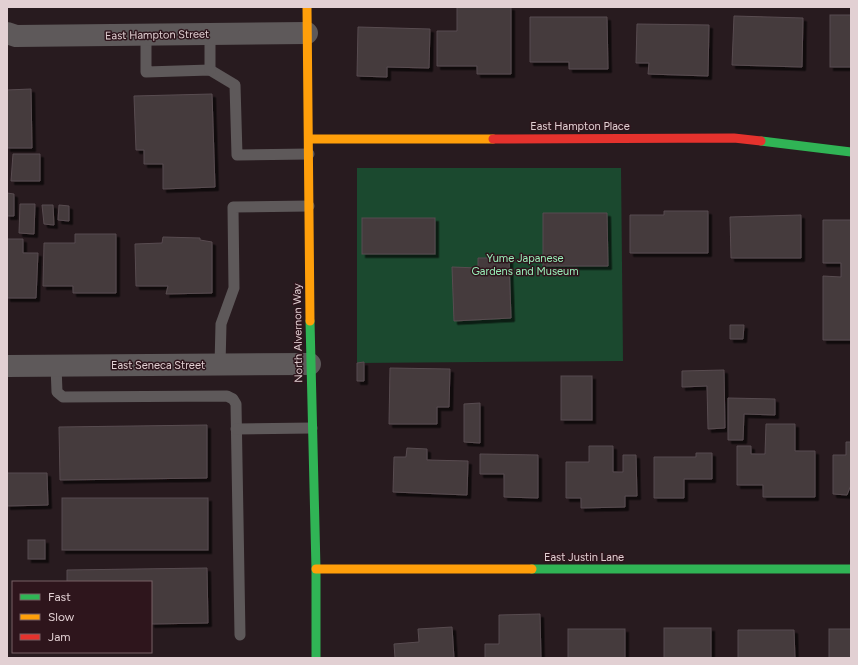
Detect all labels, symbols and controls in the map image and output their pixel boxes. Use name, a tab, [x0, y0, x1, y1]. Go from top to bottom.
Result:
street label: East Hampton Street	[105, 28, 209, 42]
street label: East Hampton Place	[530, 120, 630, 133]
park label: Yume Japanese Gardens and Museum	[471, 252, 579, 278]
street label: North Alvernon Way	[291, 283, 305, 383]
street label: East Seneca Street	[111, 359, 205, 372]
street label: East Justin Lane	[544, 551, 624, 564]
legend	[12, 581, 152, 653]
text: Fast	[48, 590, 71, 604]
text: Slow	[48, 610, 75, 624]
text: Jam	[48, 630, 71, 644]

